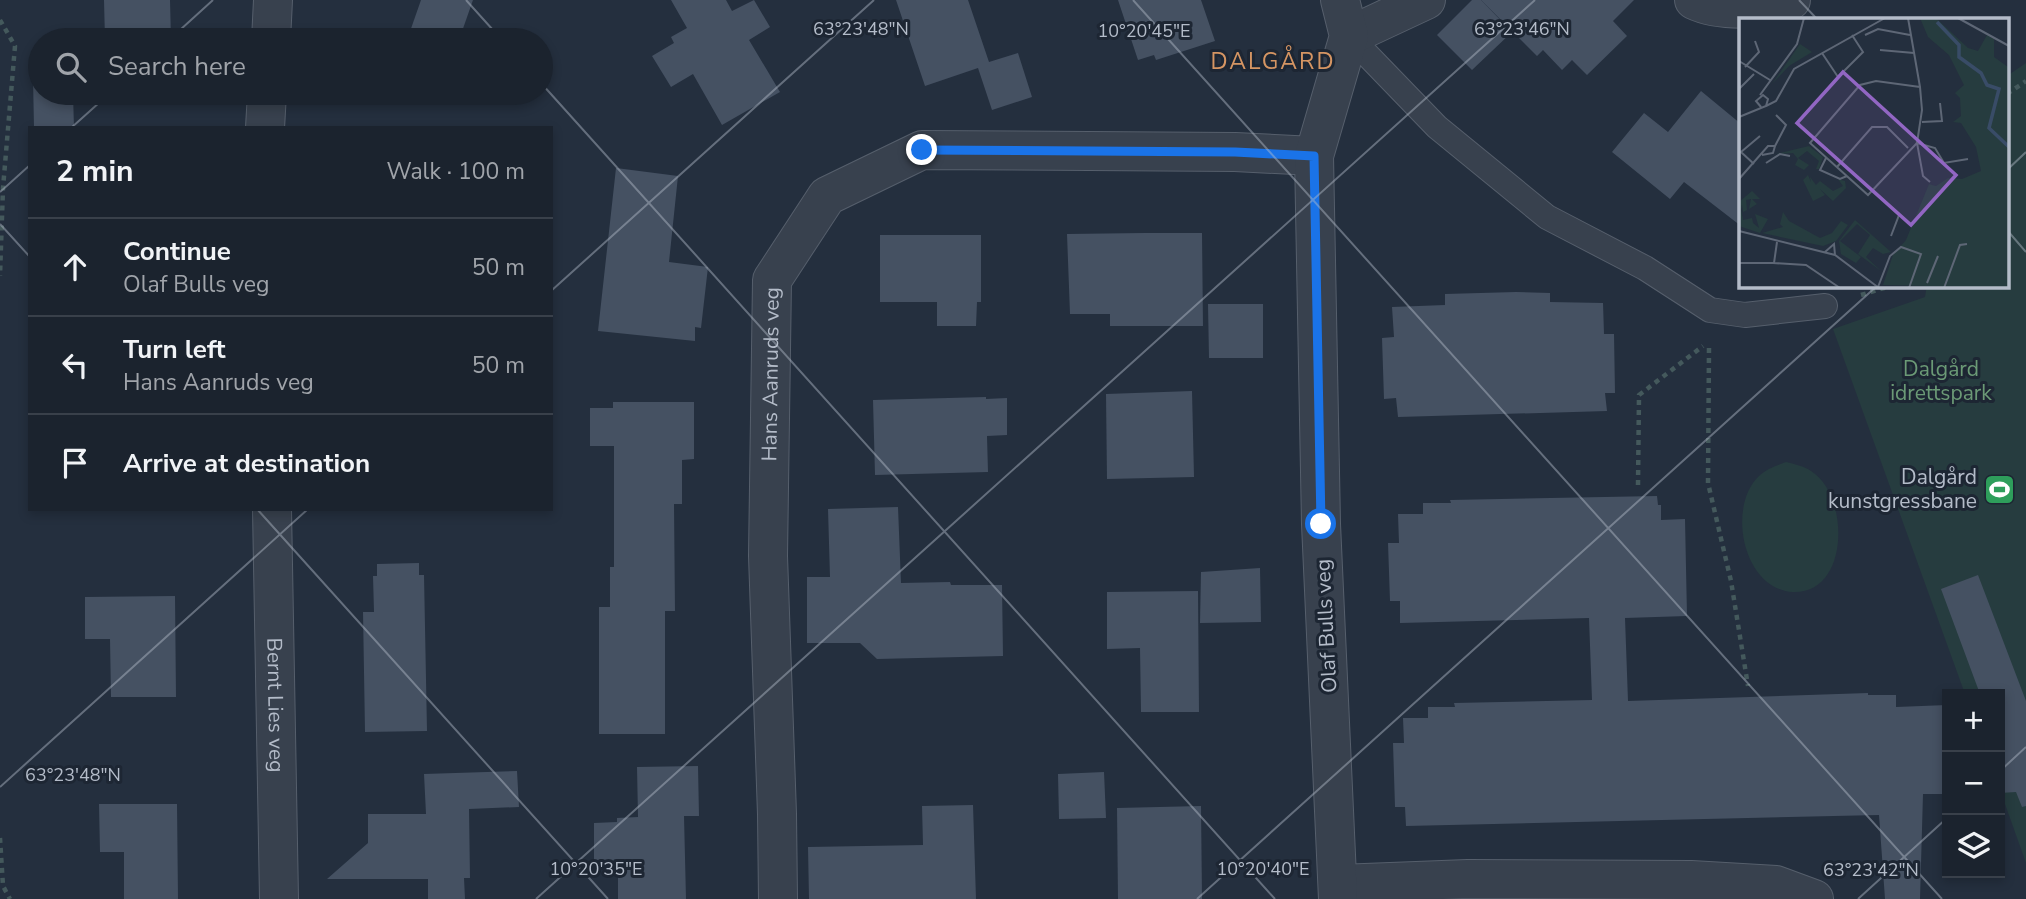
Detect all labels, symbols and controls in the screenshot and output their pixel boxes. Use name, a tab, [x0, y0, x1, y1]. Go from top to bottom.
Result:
text: 63°23'48"N	[813, 17, 909, 41]
text: 63°23'46"N	[1474, 17, 1570, 41]
inset map	[1739, 18, 2008, 287]
text: 10°20'45"E	[1098, 19, 1191, 43]
search box	[28, 28, 553, 105]
district label: DALGÅRD	[1210, 45, 1336, 77]
icon: search	[52, 48, 90, 86]
text: Search here	[108, 49, 246, 84]
route end	[906, 134, 937, 165]
text: 2 min	[56, 151, 134, 192]
text: Walk · 100 m	[386, 156, 525, 187]
text: Continue	[123, 234, 231, 269]
icon: ahead	[56, 248, 94, 286]
text: 50 m	[472, 252, 525, 283]
text: Olaf Bulls veg	[123, 269, 270, 300]
street label: Hans Aanruds veg	[755, 287, 786, 461]
text: Turn left	[123, 332, 226, 367]
icon: left	[56, 346, 94, 384]
text: 50 m	[472, 350, 525, 381]
park label: Dalgård idrettspark	[1890, 355, 1992, 407]
text: Hans Aanruds veg	[123, 367, 314, 398]
icon: arrive	[56, 444, 94, 482]
text: Arrive at destination	[123, 446, 370, 481]
place label: Dalgård kunstgressbane	[1828, 463, 1977, 515]
sports icon: Dalgård kunstgressbane	[1983, 472, 2017, 506]
route start	[1305, 508, 1336, 539]
street label: Olaf Bulls veg	[1309, 558, 1343, 694]
street label: Bernt Lies veg	[260, 637, 291, 773]
map controls	[1942, 689, 2005, 878]
button: +	[1942, 689, 2005, 752]
button: −	[1942, 752, 2005, 815]
text: 63°23'48"N	[25, 763, 121, 787]
button: layers	[1942, 815, 2005, 878]
text: 10°20'35"E	[550, 857, 643, 881]
text: 10°20'40"E	[1217, 857, 1310, 881]
text: 63°23'42"N	[1823, 858, 1919, 882]

